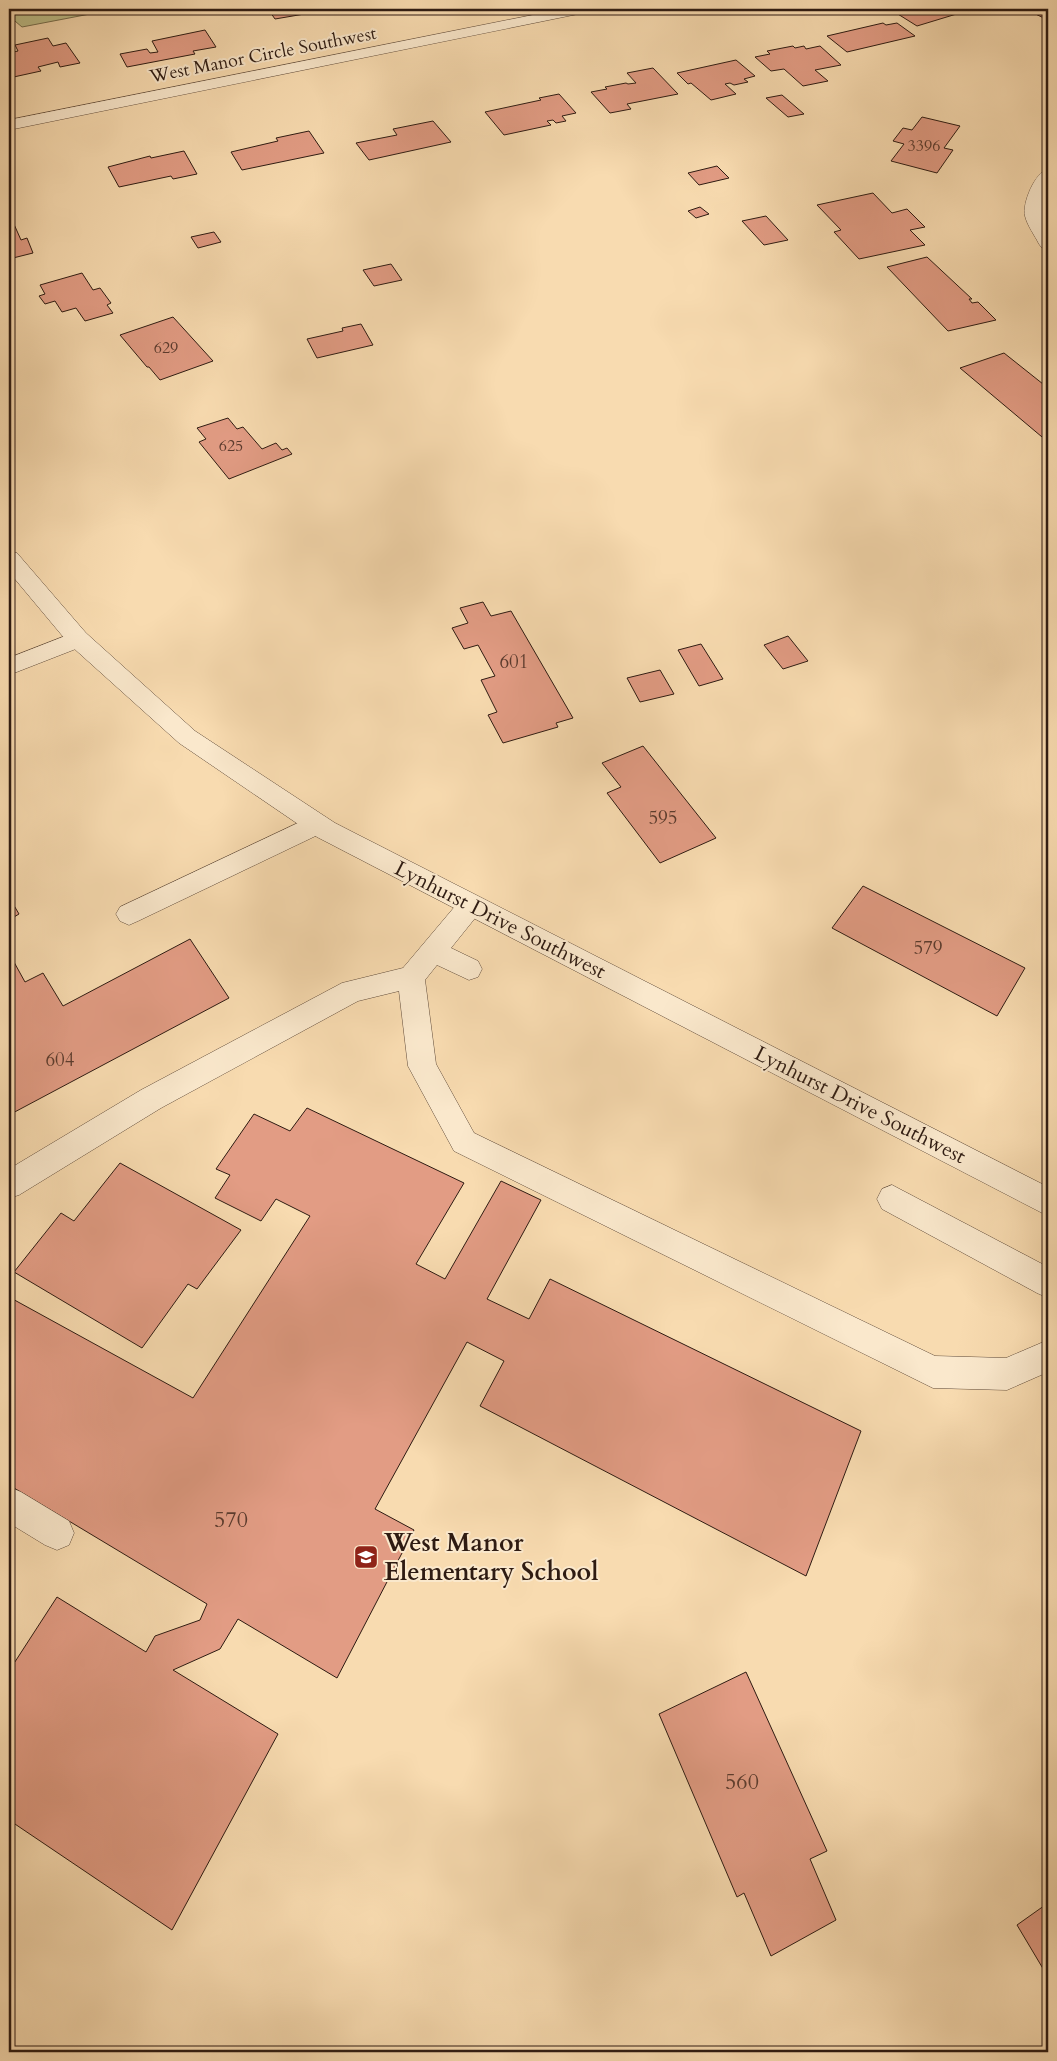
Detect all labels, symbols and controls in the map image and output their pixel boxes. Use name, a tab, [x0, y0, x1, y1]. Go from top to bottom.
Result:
street label: West Manor Circle Southwest	[147, 21, 379, 89]
house number: 3396	[908, 135, 940, 157]
house number: 629	[154, 337, 178, 359]
house number: 625	[219, 435, 243, 457]
house number: 601	[499, 649, 529, 675]
house number: 595	[648, 805, 678, 831]
street label: Lynhurst Drive Southwest	[389, 854, 611, 986]
house number: 579	[913, 935, 943, 961]
street label: Lynhurst Drive Southwest	[749, 1039, 971, 1171]
house number: 604	[45, 1047, 75, 1073]
house number: 570	[214, 1505, 248, 1535]
place label: West Manor Elementary School	[383, 1526, 599, 1589]
school or university icon: West Manor Elementary School	[353, 1544, 379, 1570]
house number: 560	[725, 1767, 759, 1797]

